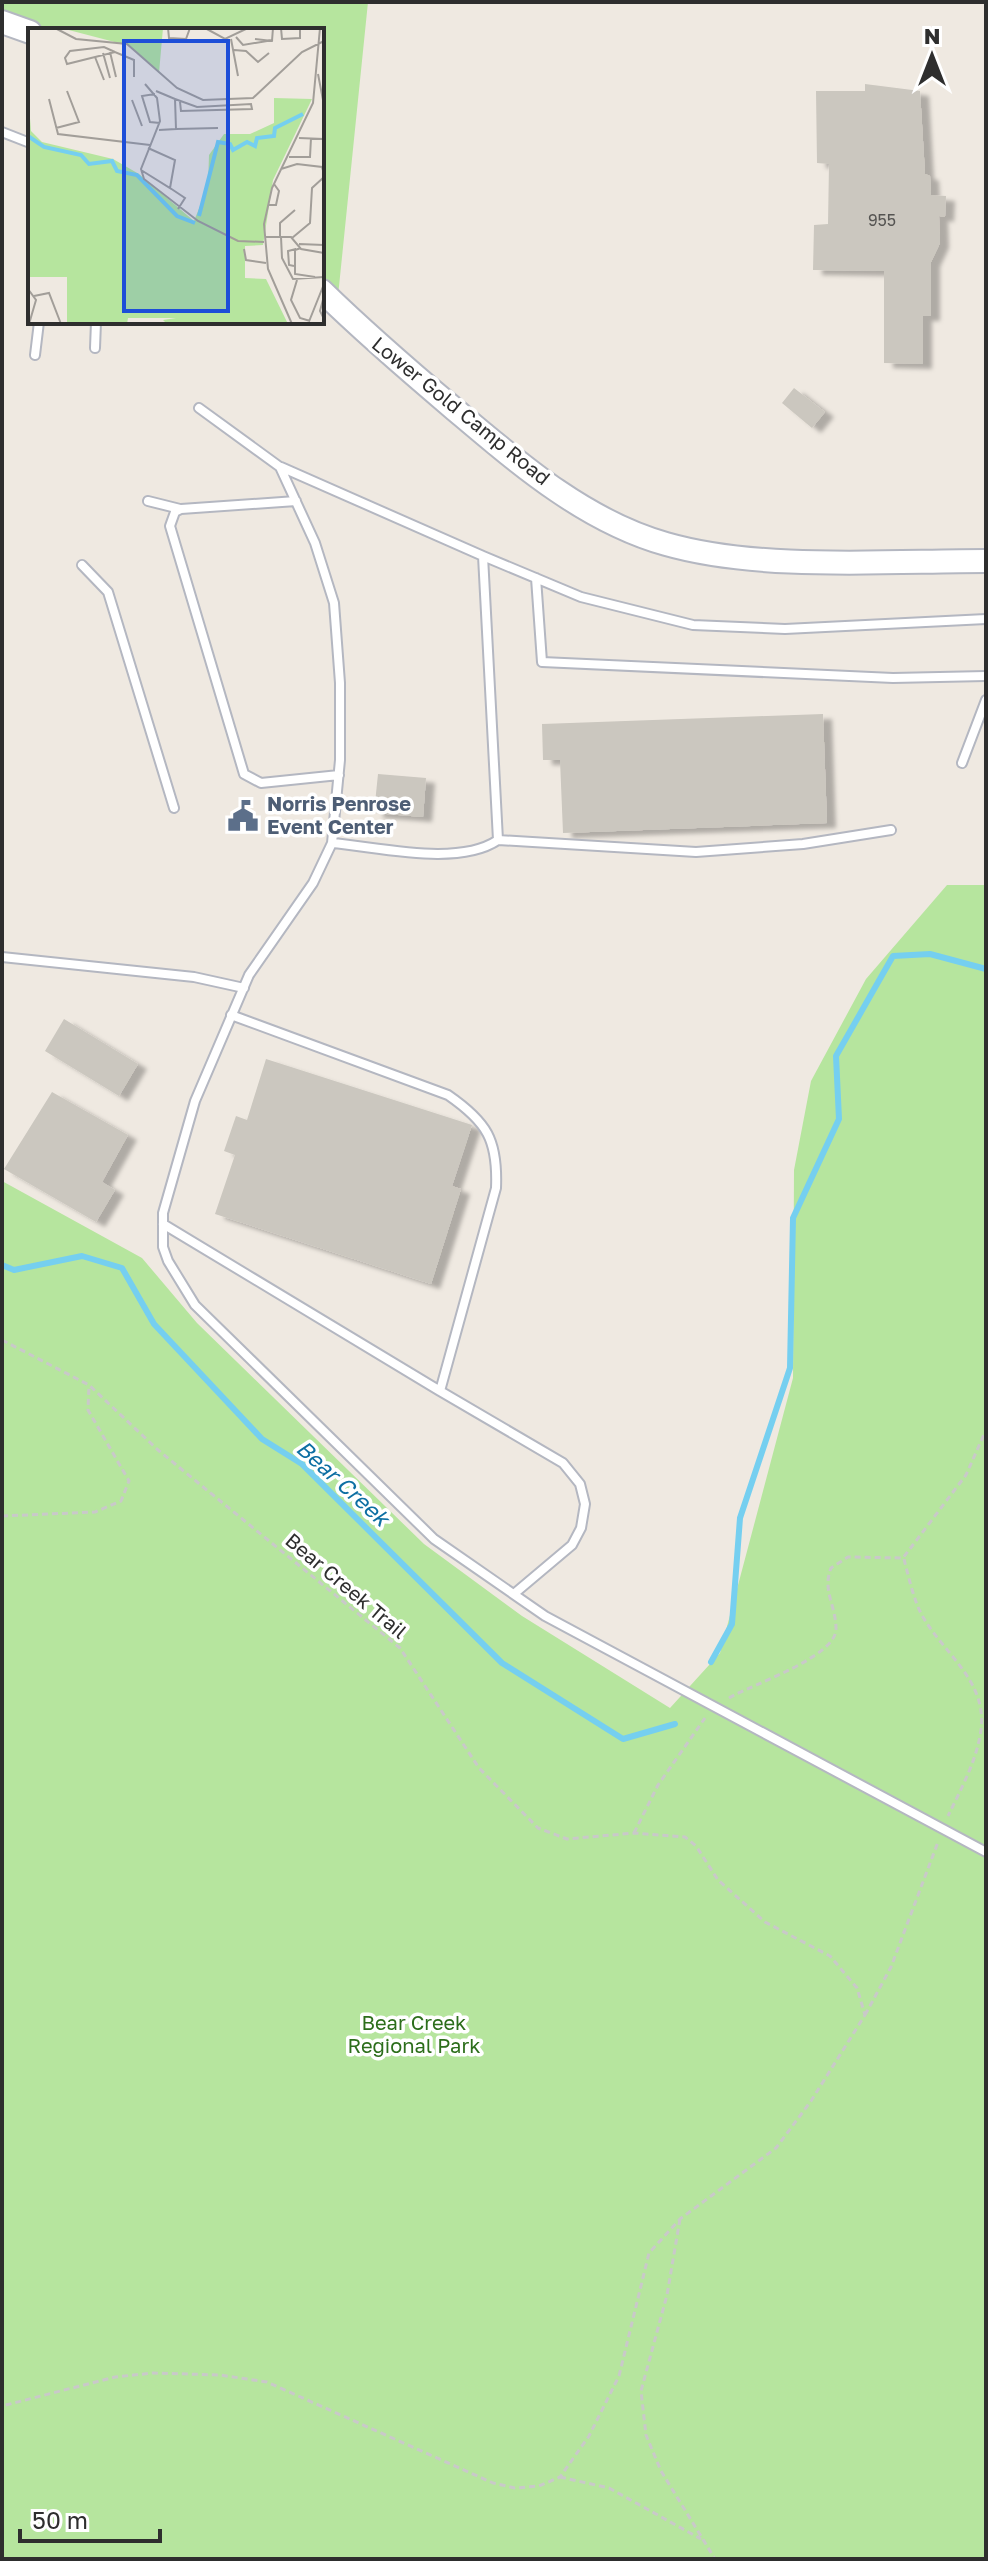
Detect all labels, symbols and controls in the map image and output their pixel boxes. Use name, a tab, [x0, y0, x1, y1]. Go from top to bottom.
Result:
north arrow	[892, 16, 972, 96]
text: N	[924, 22, 940, 49]
inset map	[28, 28, 324, 324]
house number: 955	[868, 210, 896, 230]
street label: Lower Gold Camp Road	[368, 331, 555, 489]
place label: Norris Penrose Event Center	[267, 791, 411, 838]
public building icon: Norris Penrose Event Center	[226, 799, 260, 833]
water label: Bear Creek	[291, 1434, 397, 1533]
street label: Bear Creek Trail	[281, 1527, 412, 1643]
park label: Bear Creek Regional Park	[348, 2010, 480, 2057]
scale bar	[20, 2493, 160, 2543]
text: 50 m	[32, 2505, 88, 2534]

